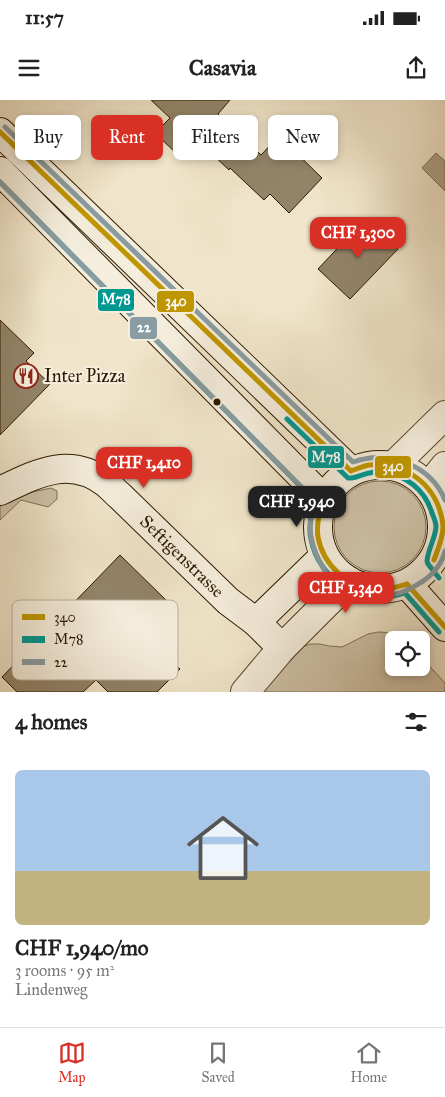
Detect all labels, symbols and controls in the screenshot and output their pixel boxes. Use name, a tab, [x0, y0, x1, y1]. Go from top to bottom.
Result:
text: 11:57	[25, 6, 64, 29]
icon: menu	[15, 54, 43, 82]
text: Casavia	[189, 54, 256, 81]
icon: share	[402, 54, 430, 82]
chip: Buy	[15, 115, 81, 160]
chip: Rent	[91, 115, 163, 160]
chip: Filters	[173, 115, 258, 160]
chip: New	[268, 115, 338, 160]
pin: CHF 1,300	[301, 216, 415, 259]
text: CHF 1,300	[321, 223, 395, 242]
line badge: M78	[97, 288, 135, 312]
line badge: 340	[156, 290, 195, 313]
text: M78	[101, 291, 131, 308]
text: 340	[165, 293, 187, 311]
line badge: 22	[129, 316, 158, 340]
text: 22	[137, 319, 152, 336]
restaurant icon: Inter Pizza	[13, 363, 39, 389]
place label: Inter Pizza	[44, 365, 126, 387]
unlabelled marker	[212, 397, 222, 407]
line badge: M78	[307, 445, 345, 469]
pin: CHF 1,410	[87, 446, 201, 489]
text: M78	[311, 449, 341, 466]
text: CHF 1,410	[107, 453, 181, 472]
line badge: 340	[374, 455, 412, 479]
text: 340	[382, 458, 404, 476]
pin: CHF 1,940	[240, 486, 354, 528]
text: CHF 1,940	[259, 492, 335, 511]
street label: Seftigenstrasse	[135, 510, 229, 602]
pin: CHF 1,340	[289, 572, 403, 614]
text: CHF 1,340	[309, 578, 383, 597]
legend	[12, 600, 178, 680]
text: 340	[54, 609, 76, 626]
text: M78	[54, 631, 83, 648]
map controls	[385, 631, 430, 676]
button: locate	[385, 631, 430, 676]
text: 22	[54, 654, 68, 671]
icon: filters	[402, 708, 430, 736]
text: 4 homes	[15, 709, 87, 735]
icon: home	[178, 803, 268, 893]
text: CHF 1,940/mo	[15, 935, 149, 961]
text: 3 rooms · 95 m²	[15, 961, 114, 980]
text: Lindenweg	[15, 980, 88, 999]
tab: Map	[58, 1039, 86, 1086]
tab: Saved	[202, 1039, 235, 1086]
tab: Home	[351, 1039, 387, 1086]

